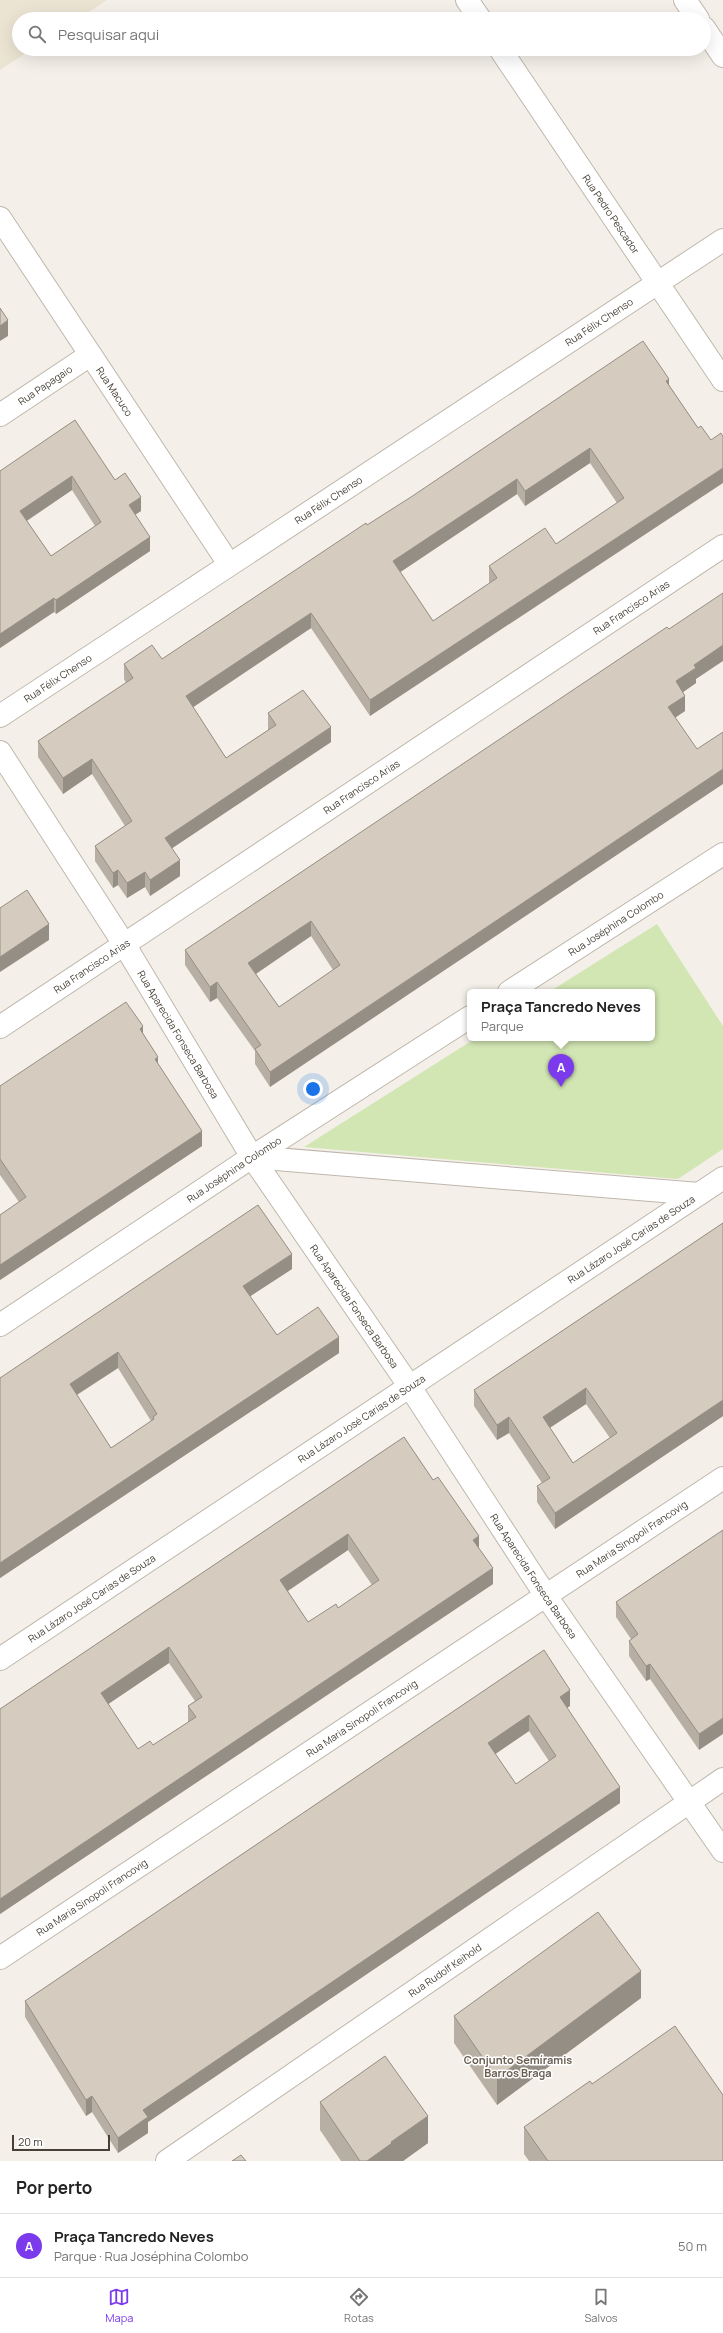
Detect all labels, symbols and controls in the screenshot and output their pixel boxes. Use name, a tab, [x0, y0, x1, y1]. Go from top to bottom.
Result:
search box	[12, 12, 711, 56]
icon: search	[26, 23, 48, 45]
text: Pesquisar aqui	[58, 24, 159, 45]
street label: Rua Pedro Pescador	[579, 172, 643, 257]
street label: Rua Félix Chenso	[562, 294, 636, 349]
street label: Rua Papagaio	[15, 362, 75, 408]
street label: Rua Macuco	[93, 364, 136, 419]
street label: Rua Félix Chenso	[292, 472, 365, 527]
street label: Rua Francisco Arias	[590, 577, 672, 638]
street label: Rua Félix Chenso	[21, 651, 94, 705]
street label: Rua Francisco Arias	[320, 756, 402, 817]
street label: Rua Joséphina Colombo	[565, 887, 666, 959]
street label: Rua Francisco Arias	[51, 936, 133, 997]
street label: Rua Aparecida Fonseca Barbosa	[134, 968, 222, 1101]
popup	[467, 989, 655, 1041]
text: Praça Tancredo Neves	[481, 996, 641, 1017]
text: Parque	[481, 1017, 524, 1035]
pin: A	[548, 1054, 574, 1087]
your location	[303, 1079, 323, 1099]
street label: Rua Joséphina Colombo	[184, 1133, 284, 1206]
street label: Rua Lázaro José Carias de Souza	[565, 1192, 697, 1287]
street label: Rua Aparecida Fonseca Barbosa	[307, 1242, 402, 1371]
street label: Rua Lázaro José Carias de Souza	[295, 1371, 428, 1466]
street label: Rua Maria Sinopoli Francovig	[573, 1497, 690, 1581]
street label: Rua Aparecida Fonseca Barbosa	[487, 1511, 580, 1641]
street label: Rua Lázaro José Carias de Souza	[25, 1551, 158, 1645]
street label: Rua Maria Sinopoli Francovig	[303, 1676, 420, 1760]
street label: Rua Maria Sinopoli Francovig	[33, 1855, 150, 1939]
street label: Rua Rudolf Keihold	[405, 1940, 484, 2000]
district label: Conjunto Semíramis Barros Braga	[464, 2052, 572, 2080]
scale bar	[12, 2133, 110, 2152]
text: 20 m	[18, 2134, 43, 2149]
text: Por perto	[16, 2176, 92, 2199]
text: Praça Tancredo Neves	[54, 2226, 214, 2247]
text: A	[25, 2237, 33, 2255]
text: 50 m	[678, 2237, 707, 2255]
text: Parque · Rua Joséphina Colombo	[54, 2247, 248, 2265]
tab: Mapa	[105, 2286, 133, 2325]
tab: Rotas	[344, 2286, 374, 2325]
tab: Salvos	[585, 2286, 618, 2325]

